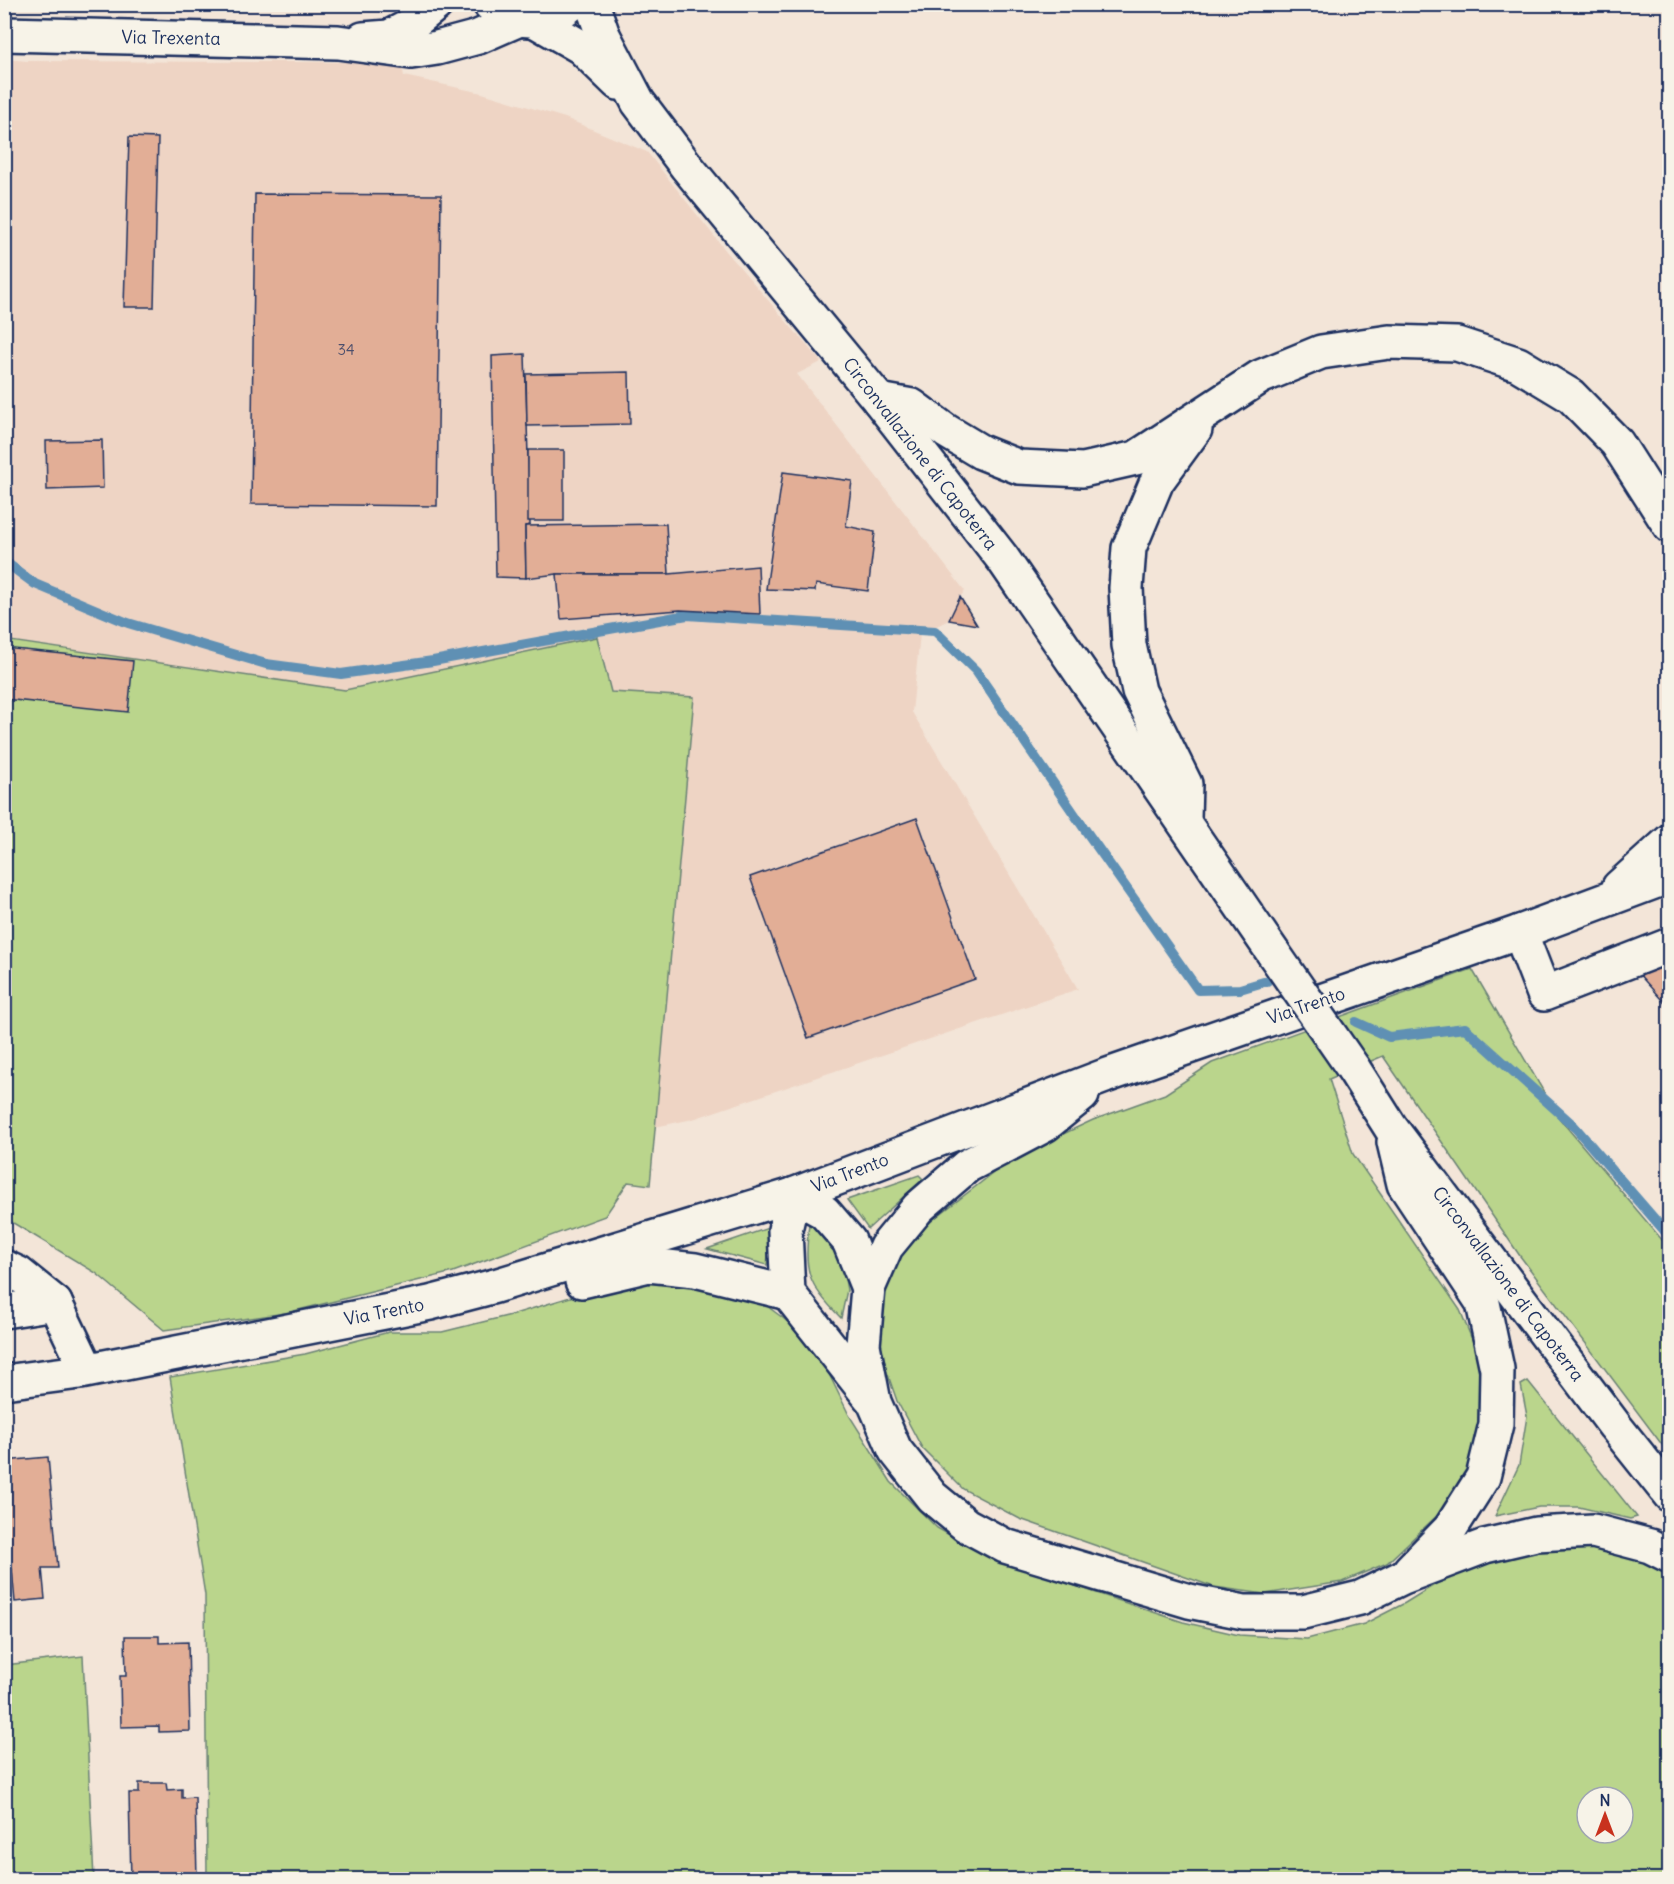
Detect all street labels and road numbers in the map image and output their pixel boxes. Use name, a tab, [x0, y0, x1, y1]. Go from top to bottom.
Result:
street label: Via Trexenta	[121, 25, 221, 50]
street label: Circonvallazione di Capoterra	[838, 353, 1003, 555]
street label: Via Trento	[1264, 981, 1348, 1030]
street label: Via Trento	[808, 1147, 892, 1198]
street label: Circonvallazione di Capoterra	[1427, 1182, 1589, 1386]
street label: Via Trento	[342, 1292, 426, 1331]

